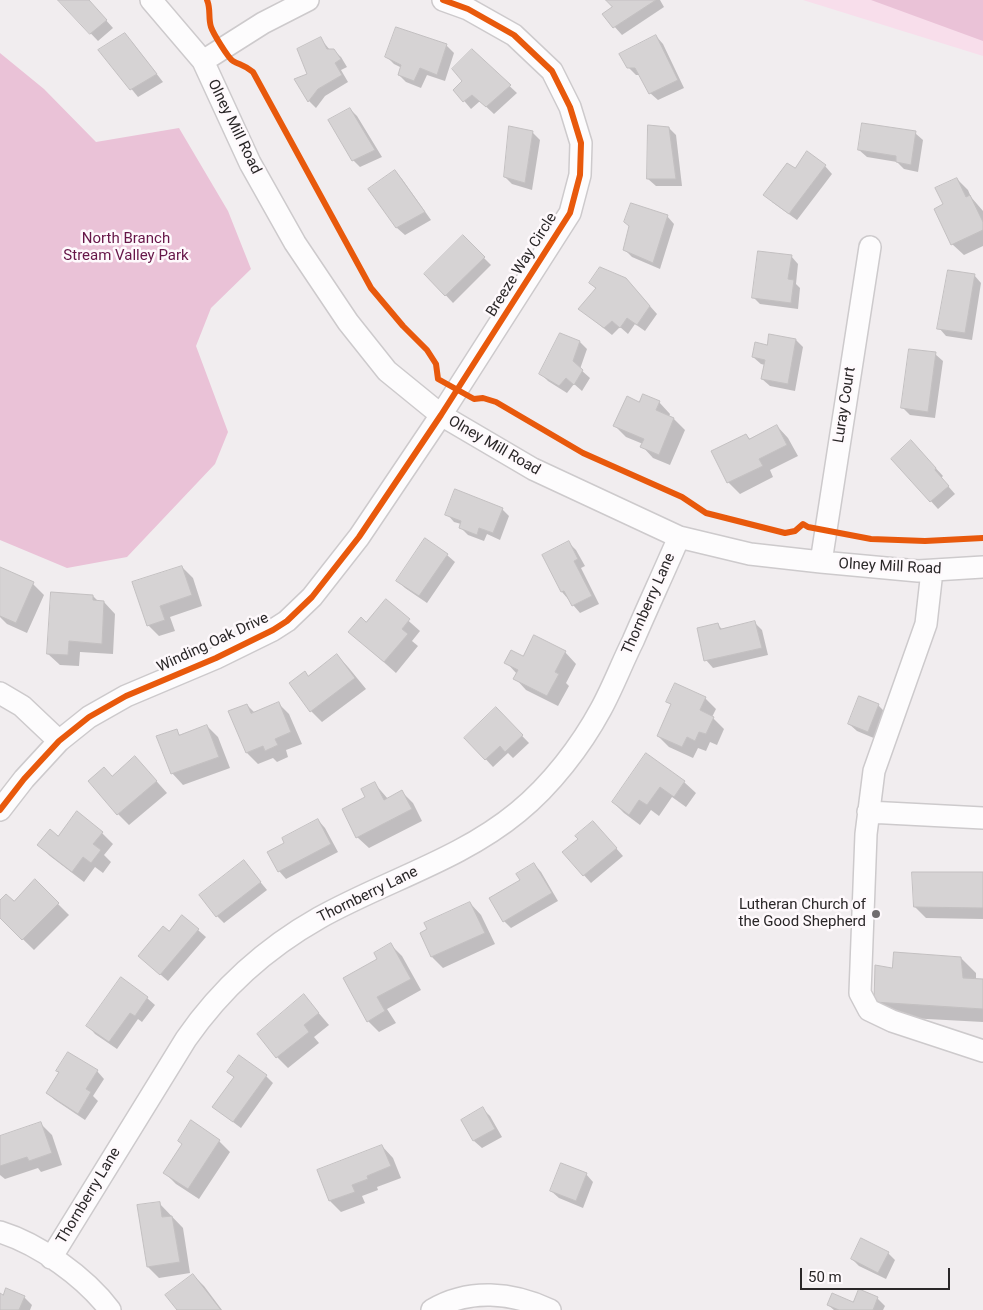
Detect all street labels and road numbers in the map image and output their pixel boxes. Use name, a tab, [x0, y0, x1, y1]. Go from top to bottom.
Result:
street label: Olney Mill Road	[203, 77, 265, 177]
street label: Breeze Way Circle	[483, 210, 561, 320]
street label: Luray Court	[830, 366, 860, 444]
street label: Olney Mill Road	[445, 412, 543, 480]
street label: Thornberry Lane	[619, 551, 679, 657]
street label: Olney Mill Road	[838, 555, 942, 579]
street label: Winding Oak Drive	[154, 609, 272, 677]
street label: Thornberry Lane	[315, 863, 421, 927]
street label: Thornberry Lane	[53, 1145, 125, 1247]

